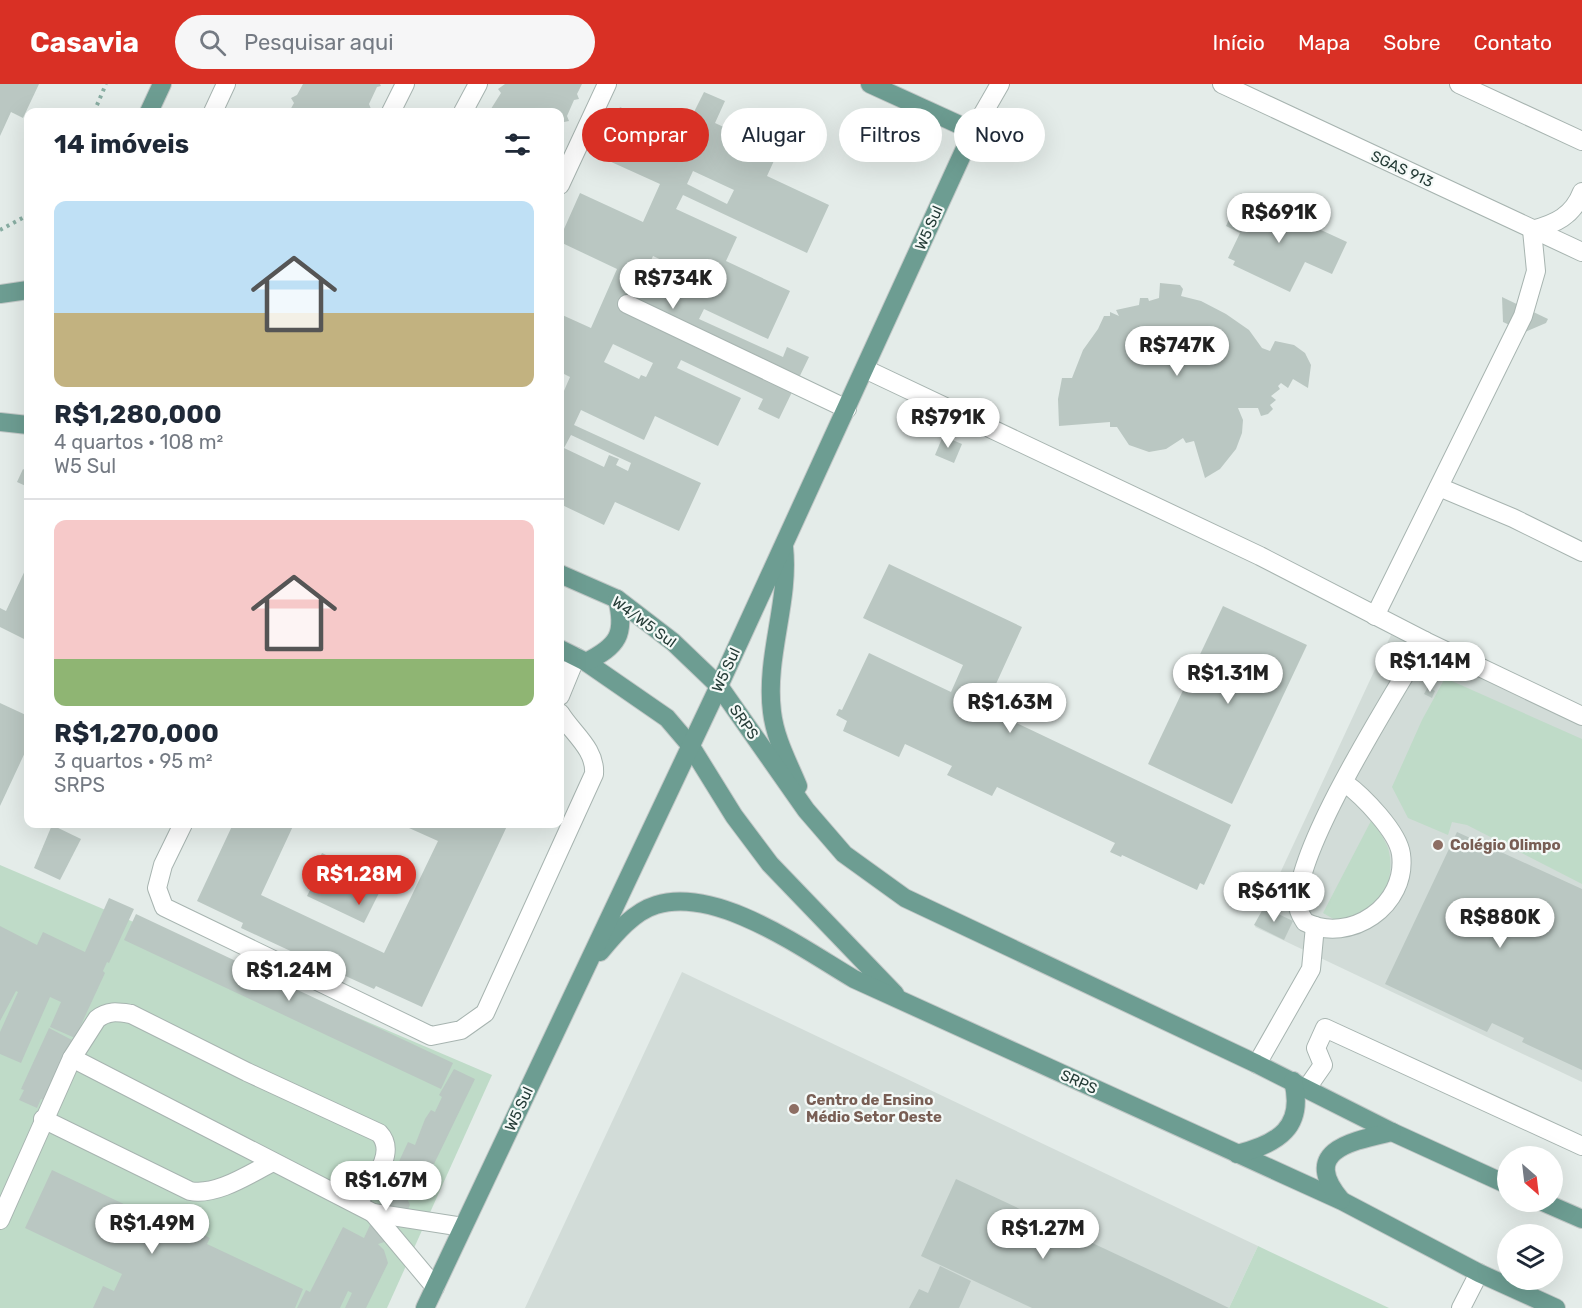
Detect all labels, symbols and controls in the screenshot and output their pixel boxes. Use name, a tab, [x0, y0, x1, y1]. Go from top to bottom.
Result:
search box	[175, 15, 595, 69]
text: Casavia	[30, 26, 139, 59]
icon: search	[196, 26, 229, 59]
text: Pesquisar aqui	[244, 29, 394, 56]
text: Início	[1213, 30, 1265, 55]
text: Mapa	[1298, 30, 1350, 55]
text: Sobre	[1383, 30, 1440, 55]
text: Contato	[1473, 30, 1552, 55]
chip: Comprar	[582, 108, 709, 162]
chip: Alugar	[721, 108, 827, 162]
chip: Filtros	[839, 108, 942, 162]
chip: Novo	[954, 108, 1045, 162]
icon: filters	[501, 128, 534, 161]
text: 14 imóveis	[54, 129, 189, 160]
street label: SGAS 913	[1368, 147, 1436, 191]
pin: R$691K	[1230, 193, 1328, 244]
text: R$691K	[1241, 200, 1317, 224]
street label: W5 Sul	[911, 203, 947, 253]
icon: home	[240, 240, 348, 348]
pin: R$734K	[624, 259, 722, 310]
text: R$734K	[634, 266, 712, 290]
pin: R$747K	[1128, 326, 1226, 377]
text: R$747K	[1139, 333, 1215, 357]
pin: R$791K	[899, 398, 997, 449]
text: R$1,280,000	[54, 399, 222, 430]
text: R$791K	[911, 405, 985, 429]
text: 4 quartos · 108 m²	[54, 430, 223, 454]
text: W5 Sul	[54, 454, 116, 478]
icon: home	[240, 559, 348, 667]
street label: W4/W5 Sul	[608, 593, 680, 651]
pin: R$1.14M	[1375, 642, 1485, 693]
street label: W5 Sul	[708, 645, 744, 695]
text: R$1.14M	[1389, 649, 1471, 673]
pin: R$1.31M	[1173, 654, 1283, 705]
text: R$1.31M	[1187, 661, 1269, 685]
pin: R$1.63M	[955, 683, 1065, 734]
text: R$1.63M	[967, 690, 1053, 714]
street label: SRPS	[726, 701, 762, 743]
text: R$1,270,000	[54, 718, 219, 749]
text: 3 quartos · 95 m²	[54, 749, 213, 773]
text: SRPS	[54, 773, 105, 797]
place label: Colégio Olimpo	[1450, 836, 1561, 854]
marker: Colégio Olimpo	[1431, 838, 1445, 852]
pin: R$1.28M	[304, 855, 414, 906]
text: R$1.28M	[316, 862, 402, 886]
pin: R$611K	[1225, 872, 1323, 923]
text: R$611K	[1238, 879, 1310, 903]
pin: R$880K	[1451, 898, 1549, 949]
text: R$880K	[1459, 905, 1541, 929]
pin: R$1.24M	[234, 951, 344, 1002]
text: R$1.24M	[246, 958, 332, 982]
street label: SRPS	[1058, 1066, 1100, 1098]
street label: W5 Sul	[501, 1084, 537, 1134]
place label: Centro de Ensino Médio Setor Oeste	[806, 1091, 942, 1126]
marker: Centro de Ensino Médio Setor Oeste	[787, 1102, 801, 1116]
north arrow	[1497, 1146, 1563, 1212]
map controls	[1497, 1146, 1563, 1290]
pin: R$1.67M	[331, 1161, 441, 1212]
text: R$1.67M	[344, 1168, 428, 1192]
pin: R$1.49M	[97, 1204, 207, 1255]
pin: R$1.27M	[988, 1209, 1098, 1260]
text: R$1.49M	[109, 1211, 195, 1235]
text: R$1.27M	[1001, 1216, 1085, 1240]
button: layers	[1497, 1224, 1563, 1290]

